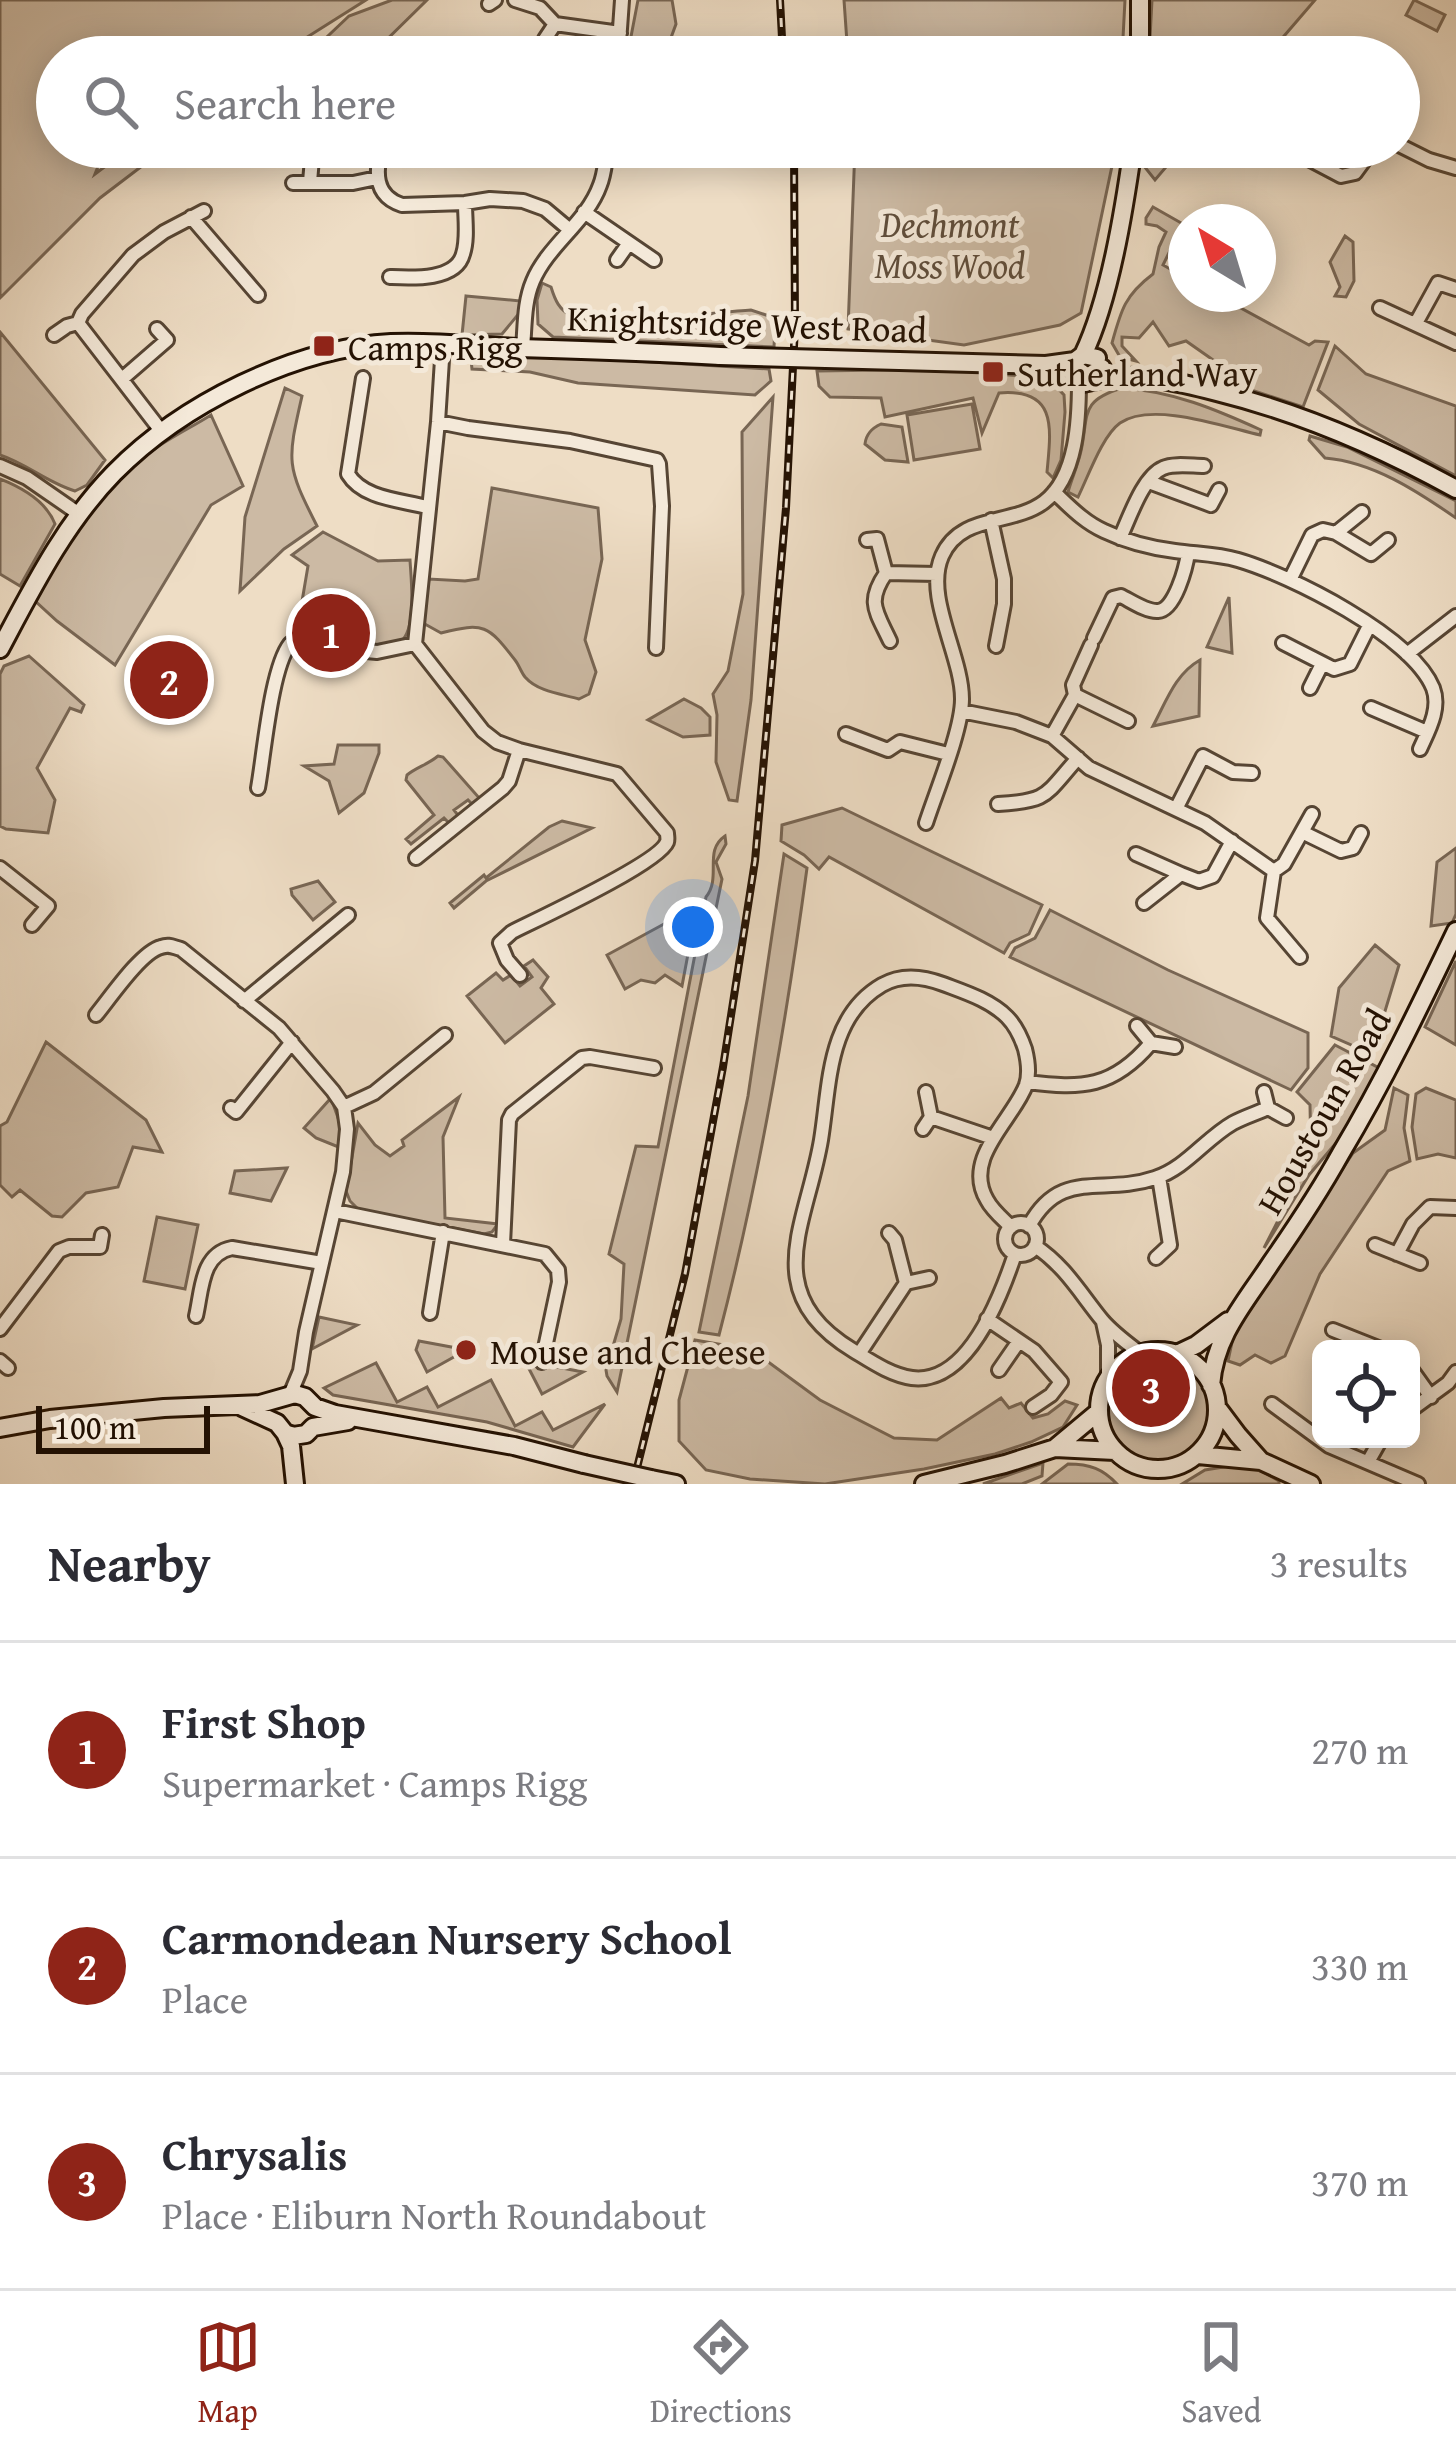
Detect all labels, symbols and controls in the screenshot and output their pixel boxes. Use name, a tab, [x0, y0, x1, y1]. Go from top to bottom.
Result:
search box	[36, 36, 1420, 168]
icon: search	[78, 69, 144, 135]
text: Search here	[174, 70, 396, 135]
park label: Dechmont Moss Wood	[875, 197, 1025, 291]
north arrow	[1168, 204, 1276, 312]
street label: Knightsridge West Road	[566, 290, 928, 356]
place label: Camps Rigg	[348, 320, 522, 373]
marker: Camps Rigg	[311, 333, 337, 359]
place label: Sutherland Way	[1017, 346, 1257, 399]
marker: Sutherland Way	[980, 359, 1006, 385]
pin: 1	[292, 588, 370, 678]
pin: 2	[130, 635, 208, 725]
your location	[663, 897, 723, 957]
street label: Houstoun Road	[1243, 998, 1403, 1224]
place label: Mouse and Cheese	[490, 1324, 766, 1377]
marker: Mouse and Cheese	[453, 1337, 479, 1363]
map controls	[1312, 1340, 1420, 1448]
button: locate	[1312, 1340, 1420, 1448]
pin: 3	[1112, 1343, 1190, 1433]
scale bar	[36, 1400, 210, 1453]
text: 100 m	[54, 1403, 136, 1451]
text: Nearby	[48, 1525, 211, 1600]
text: 3 results	[1270, 1534, 1408, 1591]
text: First Shop	[162, 1689, 366, 1754]
text: 1	[77, 1721, 97, 1778]
text: 270 m	[1311, 1721, 1408, 1778]
text: Supermarket · Camps Rigg	[162, 1754, 587, 1811]
text: Carmondean Nursery School	[162, 1905, 732, 1970]
text: 2	[77, 1937, 97, 1994]
text: 330 m	[1311, 1937, 1408, 1994]
text: Place	[162, 1970, 248, 2027]
text: Chrysalis	[162, 2121, 347, 2186]
text: 3	[77, 2153, 97, 2210]
text: 370 m	[1311, 2153, 1408, 2210]
text: Place · Eliburn North Roundabout	[162, 2186, 706, 2243]
tab: Map	[195, 2314, 261, 2434]
tab: Directions	[650, 2314, 792, 2434]
tab: Saved	[1181, 2314, 1261, 2434]

